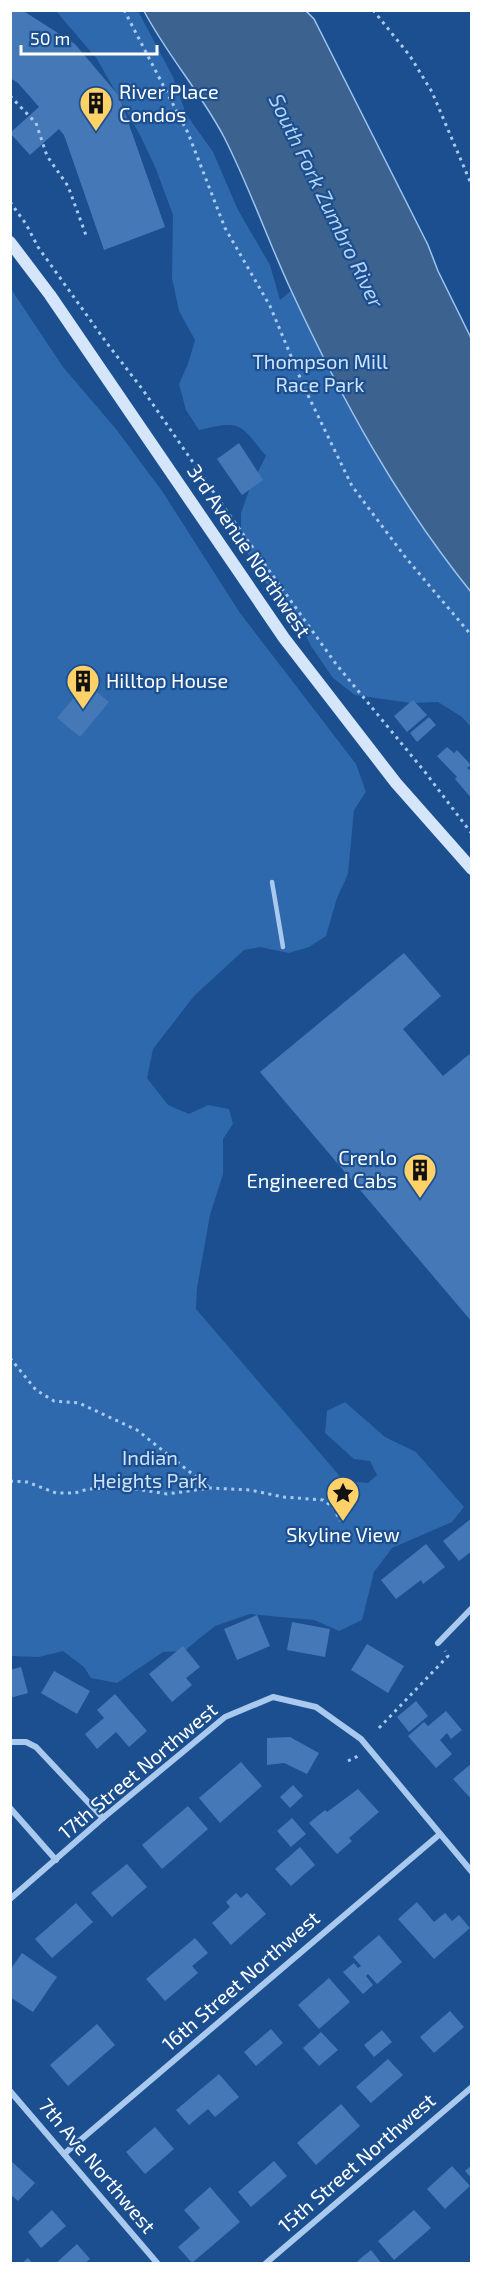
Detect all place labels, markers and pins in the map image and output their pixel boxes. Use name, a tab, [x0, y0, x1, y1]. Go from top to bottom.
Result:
place label: River Place Condos	[119, 79, 219, 126]
building icon: River Place Condos	[78, 85, 114, 132]
building icon: Hilltop House	[65, 663, 101, 710]
place label: Hilltop House	[106, 668, 228, 692]
place label: Crenlo Engineered Cabs	[247, 1145, 397, 1192]
building icon: Crenlo Engineered Cabs	[402, 1152, 438, 1199]
place icon: Skyline View	[325, 1475, 361, 1522]
place label: Skyline View	[286, 1522, 400, 1546]

